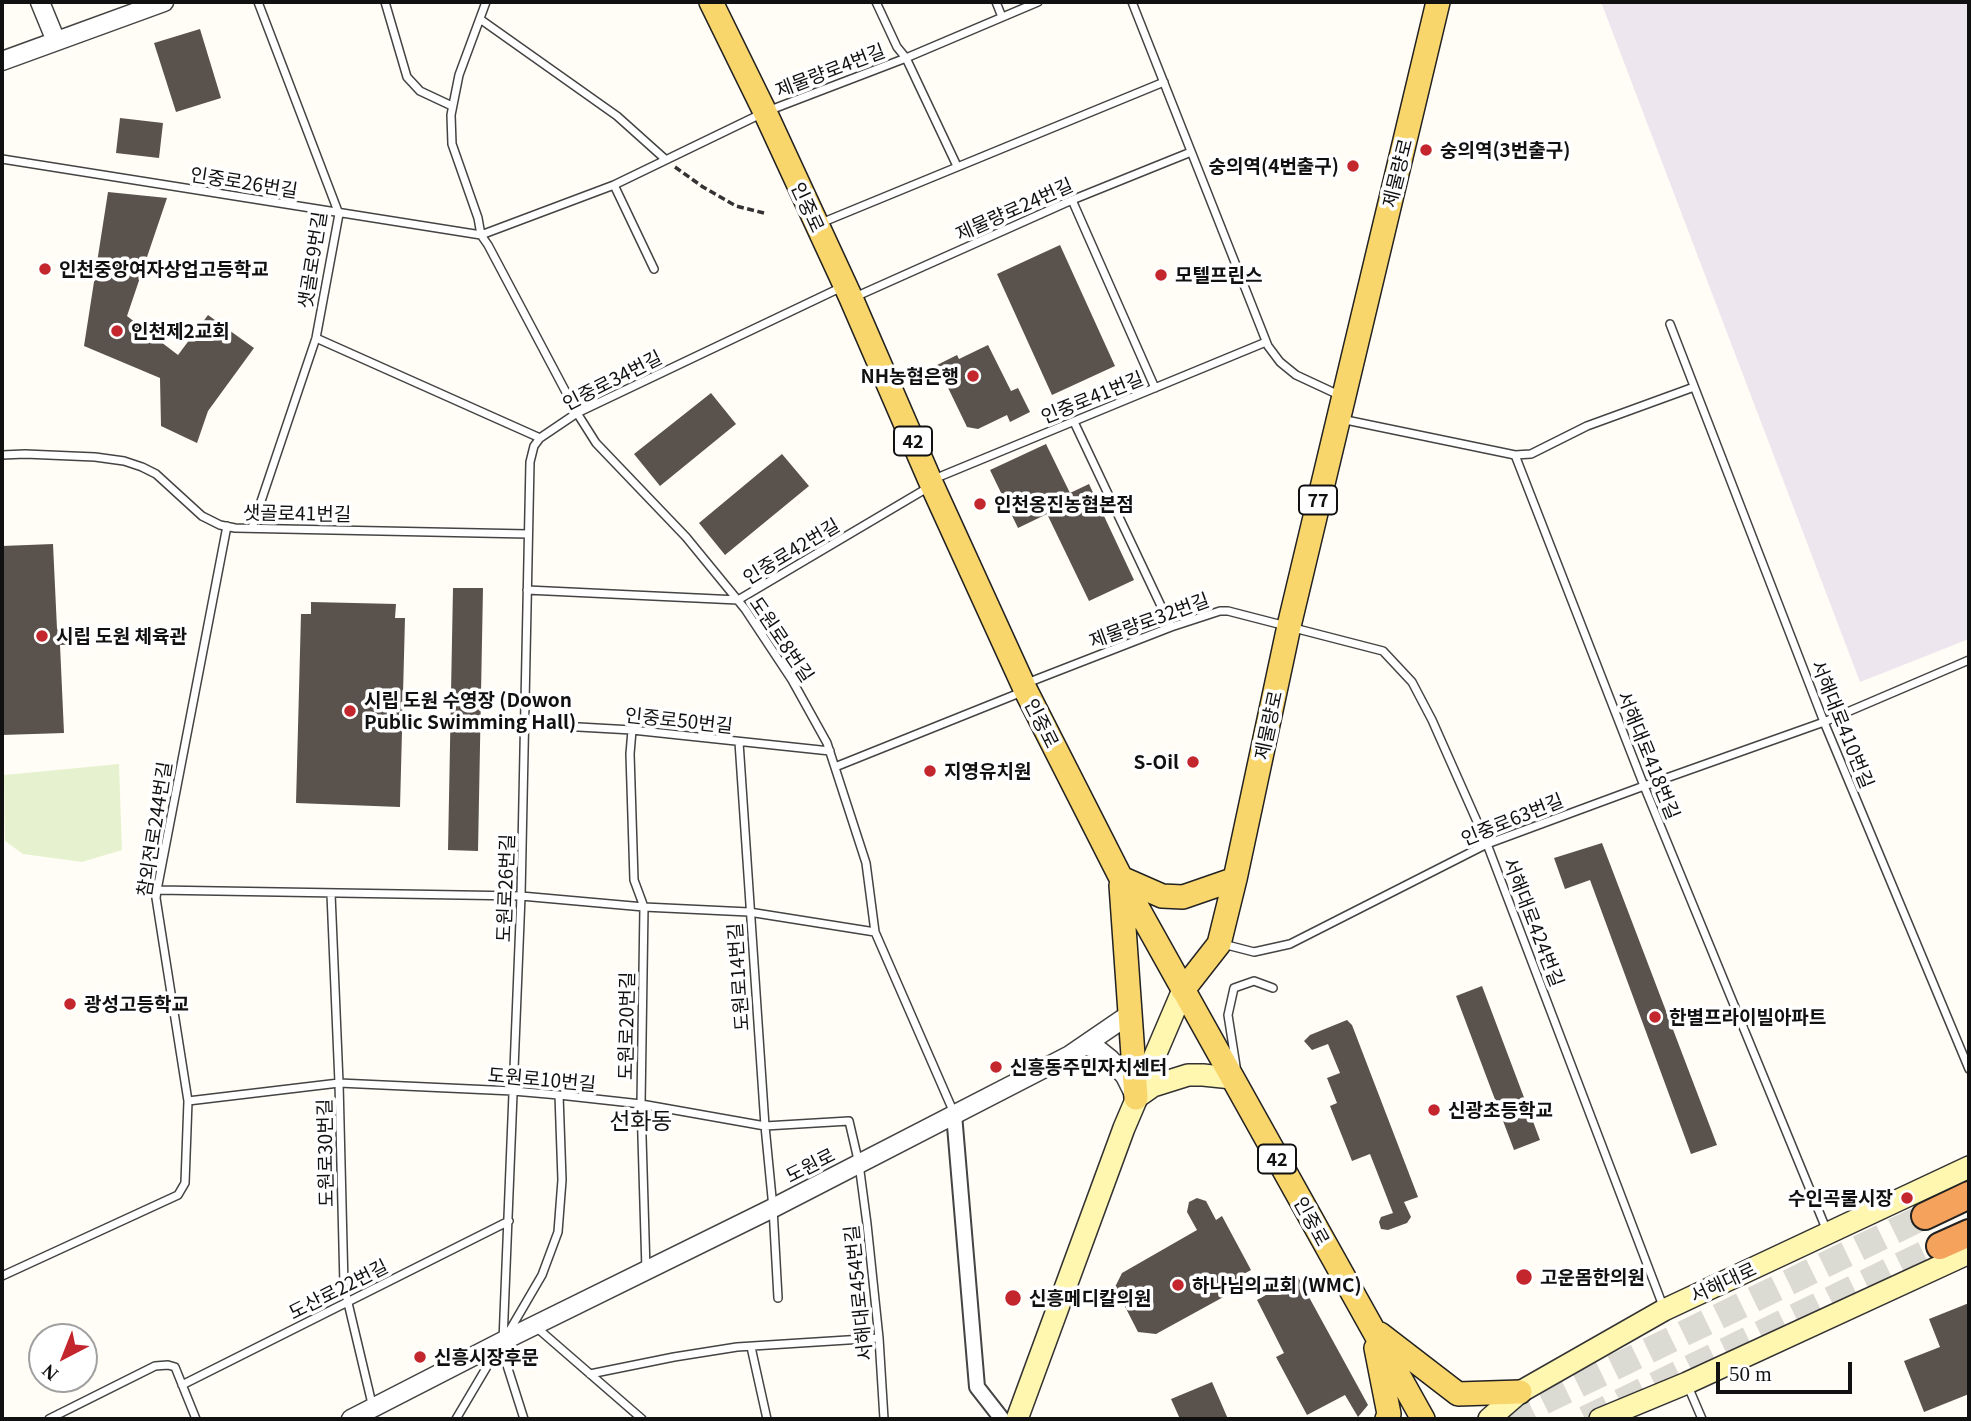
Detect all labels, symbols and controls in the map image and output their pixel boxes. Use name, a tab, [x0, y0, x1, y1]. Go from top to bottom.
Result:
street label: 제물량로4번길	[772, 39, 888, 101]
street label: 제물량로	[1377, 136, 1417, 210]
place label: 숭의역(3번출구)	[1440, 139, 1570, 161]
marker: 숭의역(3번출구)	[1418, 142, 1434, 158]
place label: 숭의역(4번출구)	[1209, 155, 1339, 177]
marker: 숭의역(4번출구)	[1345, 158, 1361, 174]
street label: 인중로26번길	[189, 162, 299, 202]
street label: 제물량로24번길	[952, 173, 1076, 245]
street label: 인중로	[787, 178, 829, 236]
street label: 샛골로9번길	[293, 210, 331, 310]
place label: 인천중앙여자상업고등학교	[59, 258, 269, 280]
marker: 인천중앙여자상업고등학교	[37, 261, 53, 277]
place label: 모텔프린스	[1175, 264, 1262, 286]
marker: 모텔프린스	[1153, 267, 1169, 283]
place label: 인천제2교회	[131, 320, 230, 342]
marker: 인천제2교회	[109, 323, 125, 339]
street label: 인중로34번길	[558, 345, 666, 415]
place label: NH농협은행	[860, 365, 959, 387]
street label: 인중로41번길	[1037, 366, 1147, 428]
marker: NH농협은행	[965, 368, 981, 384]
road number: 42	[894, 426, 932, 456]
road number: 77	[1299, 486, 1337, 514]
place label: 인천옹진농협본점	[994, 493, 1134, 515]
marker: 인천옹진농협본점	[972, 496, 988, 512]
street label: 샛골로41번길	[243, 501, 351, 525]
street label: 인중로42번길	[739, 513, 843, 589]
street label: 제물량로32번길	[1086, 588, 1212, 652]
street label: 도원로8번길	[745, 592, 819, 686]
place label: 시립 도원 체육관	[56, 625, 187, 647]
marker: 시립 도원 체육관	[34, 628, 50, 644]
street label: 서해대로410번길	[1807, 656, 1879, 792]
street label: 서해대로418번길	[1613, 687, 1685, 823]
street label: 제물량로	[1250, 688, 1286, 762]
place label: 시립 도원 수영장 (Dowon Public Swimming Hall)	[364, 689, 576, 733]
street label: 인중로	[1020, 694, 1064, 752]
marker: 시립 도원 수영장 (Dowon Public Swimming Hall)	[342, 703, 358, 719]
street label: 인중로50번길	[624, 703, 734, 737]
place label: S-Oil	[1133, 751, 1179, 773]
marker: S-Oil	[1185, 754, 1201, 770]
street label: 참외전로244번길	[132, 760, 176, 898]
place label: 지영유치원	[944, 760, 1031, 782]
marker: 지영유치원	[922, 763, 938, 779]
street label: 인중로63번길	[1457, 788, 1567, 850]
street label: 도원로26번길	[492, 833, 518, 943]
street label: 서해대로424번길	[1499, 854, 1569, 990]
street label: 도원로14번길	[723, 922, 753, 1032]
street label: 도원로20번길	[614, 972, 638, 1080]
place label: 광성고등학교	[84, 993, 189, 1015]
marker: 광성고등학교	[62, 996, 78, 1012]
place label: 한별프라이빌아파트	[1669, 1006, 1826, 1028]
marker: 한별프라이빌아파트	[1647, 1009, 1663, 1025]
place label: 신흥동주민자치센터	[1010, 1056, 1167, 1078]
marker: 신흥동주민자치센터	[988, 1059, 1004, 1075]
street label: 도원로10번길	[487, 1063, 597, 1095]
street label: 도원로30번길	[313, 1099, 337, 1207]
place label: 신광초등학교	[1448, 1099, 1553, 1121]
marker: 신광초등학교	[1426, 1102, 1442, 1118]
district label: 선화동	[609, 1106, 673, 1134]
street label: 도원로	[781, 1143, 839, 1187]
road number: 42	[1258, 1144, 1296, 1174]
place label: 수인곡물시장	[1788, 1187, 1893, 1209]
marker: 수인곡물시장	[1899, 1190, 1915, 1206]
street label: 인중로	[1289, 1193, 1335, 1249]
street label: 서해대로454번길	[840, 1224, 876, 1362]
street label: 도산로22번길	[284, 1254, 392, 1324]
street label: 서해대로	[1686, 1257, 1760, 1307]
place label: 고운몸한의원	[1540, 1266, 1645, 1288]
marker: 고운몸한의원	[1514, 1267, 1534, 1287]
place label: 하나님의교회 (WMC)	[1192, 1274, 1362, 1296]
marker: 하나님의교회 (WMC)	[1170, 1277, 1186, 1293]
place label: 신흥메디칼의원	[1029, 1287, 1151, 1309]
marker: 신흥메디칼의원	[1003, 1288, 1023, 1308]
north arrow	[28, 1323, 98, 1393]
place label: 신흥시장후문	[434, 1346, 539, 1368]
scale bar	[1719, 1348, 1856, 1392]
marker: 신흥시장후문	[412, 1349, 428, 1365]
text: N	[38, 1360, 62, 1385]
text: 50 m	[1729, 1362, 1772, 1386]

